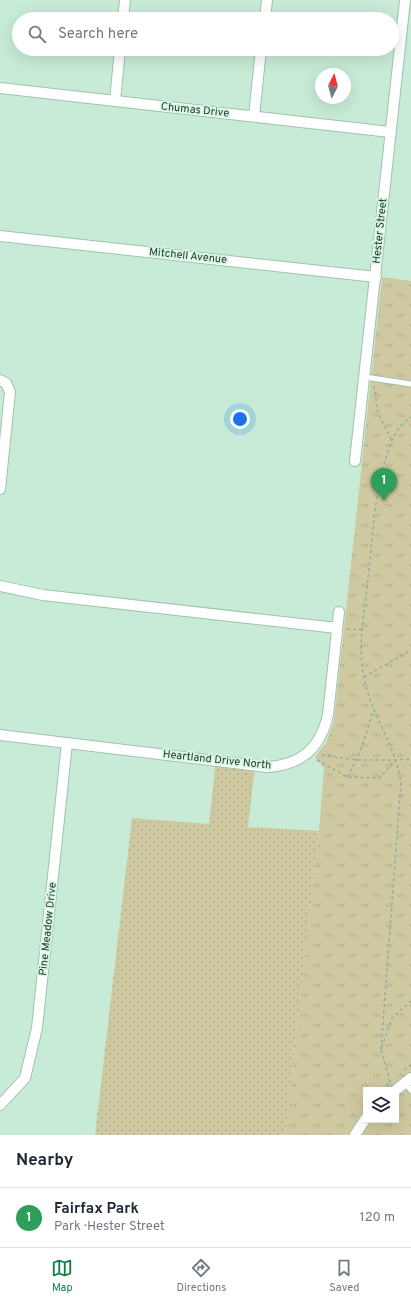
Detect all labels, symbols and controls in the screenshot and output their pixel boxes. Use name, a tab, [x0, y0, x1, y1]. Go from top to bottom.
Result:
search box	[12, 12, 399, 56]
icon: search	[26, 23, 48, 45]
text: Search here	[58, 25, 138, 44]
north arrow	[315, 68, 351, 104]
street label: Chumas Drive	[160, 99, 230, 121]
street label: Hester Street	[370, 198, 390, 264]
street label: Mitchell Avenue	[148, 245, 228, 267]
your location	[230, 409, 250, 429]
pin: 1	[371, 468, 397, 501]
street label: Heartland Drive North	[162, 747, 272, 773]
street label: Pine Meadow Drive	[36, 881, 60, 976]
map controls	[363, 1087, 399, 1123]
button: layers	[363, 1087, 399, 1123]
text: Nearby	[16, 1150, 73, 1172]
text: Fairfax Park	[54, 1200, 139, 1219]
text: 1	[26, 1210, 32, 1226]
text: 120 m	[360, 1210, 395, 1226]
text: Park · Hester Street	[54, 1219, 165, 1235]
tab: Map	[51, 1257, 73, 1295]
tab: Directions	[176, 1257, 226, 1295]
tab: Saved	[329, 1257, 360, 1295]

